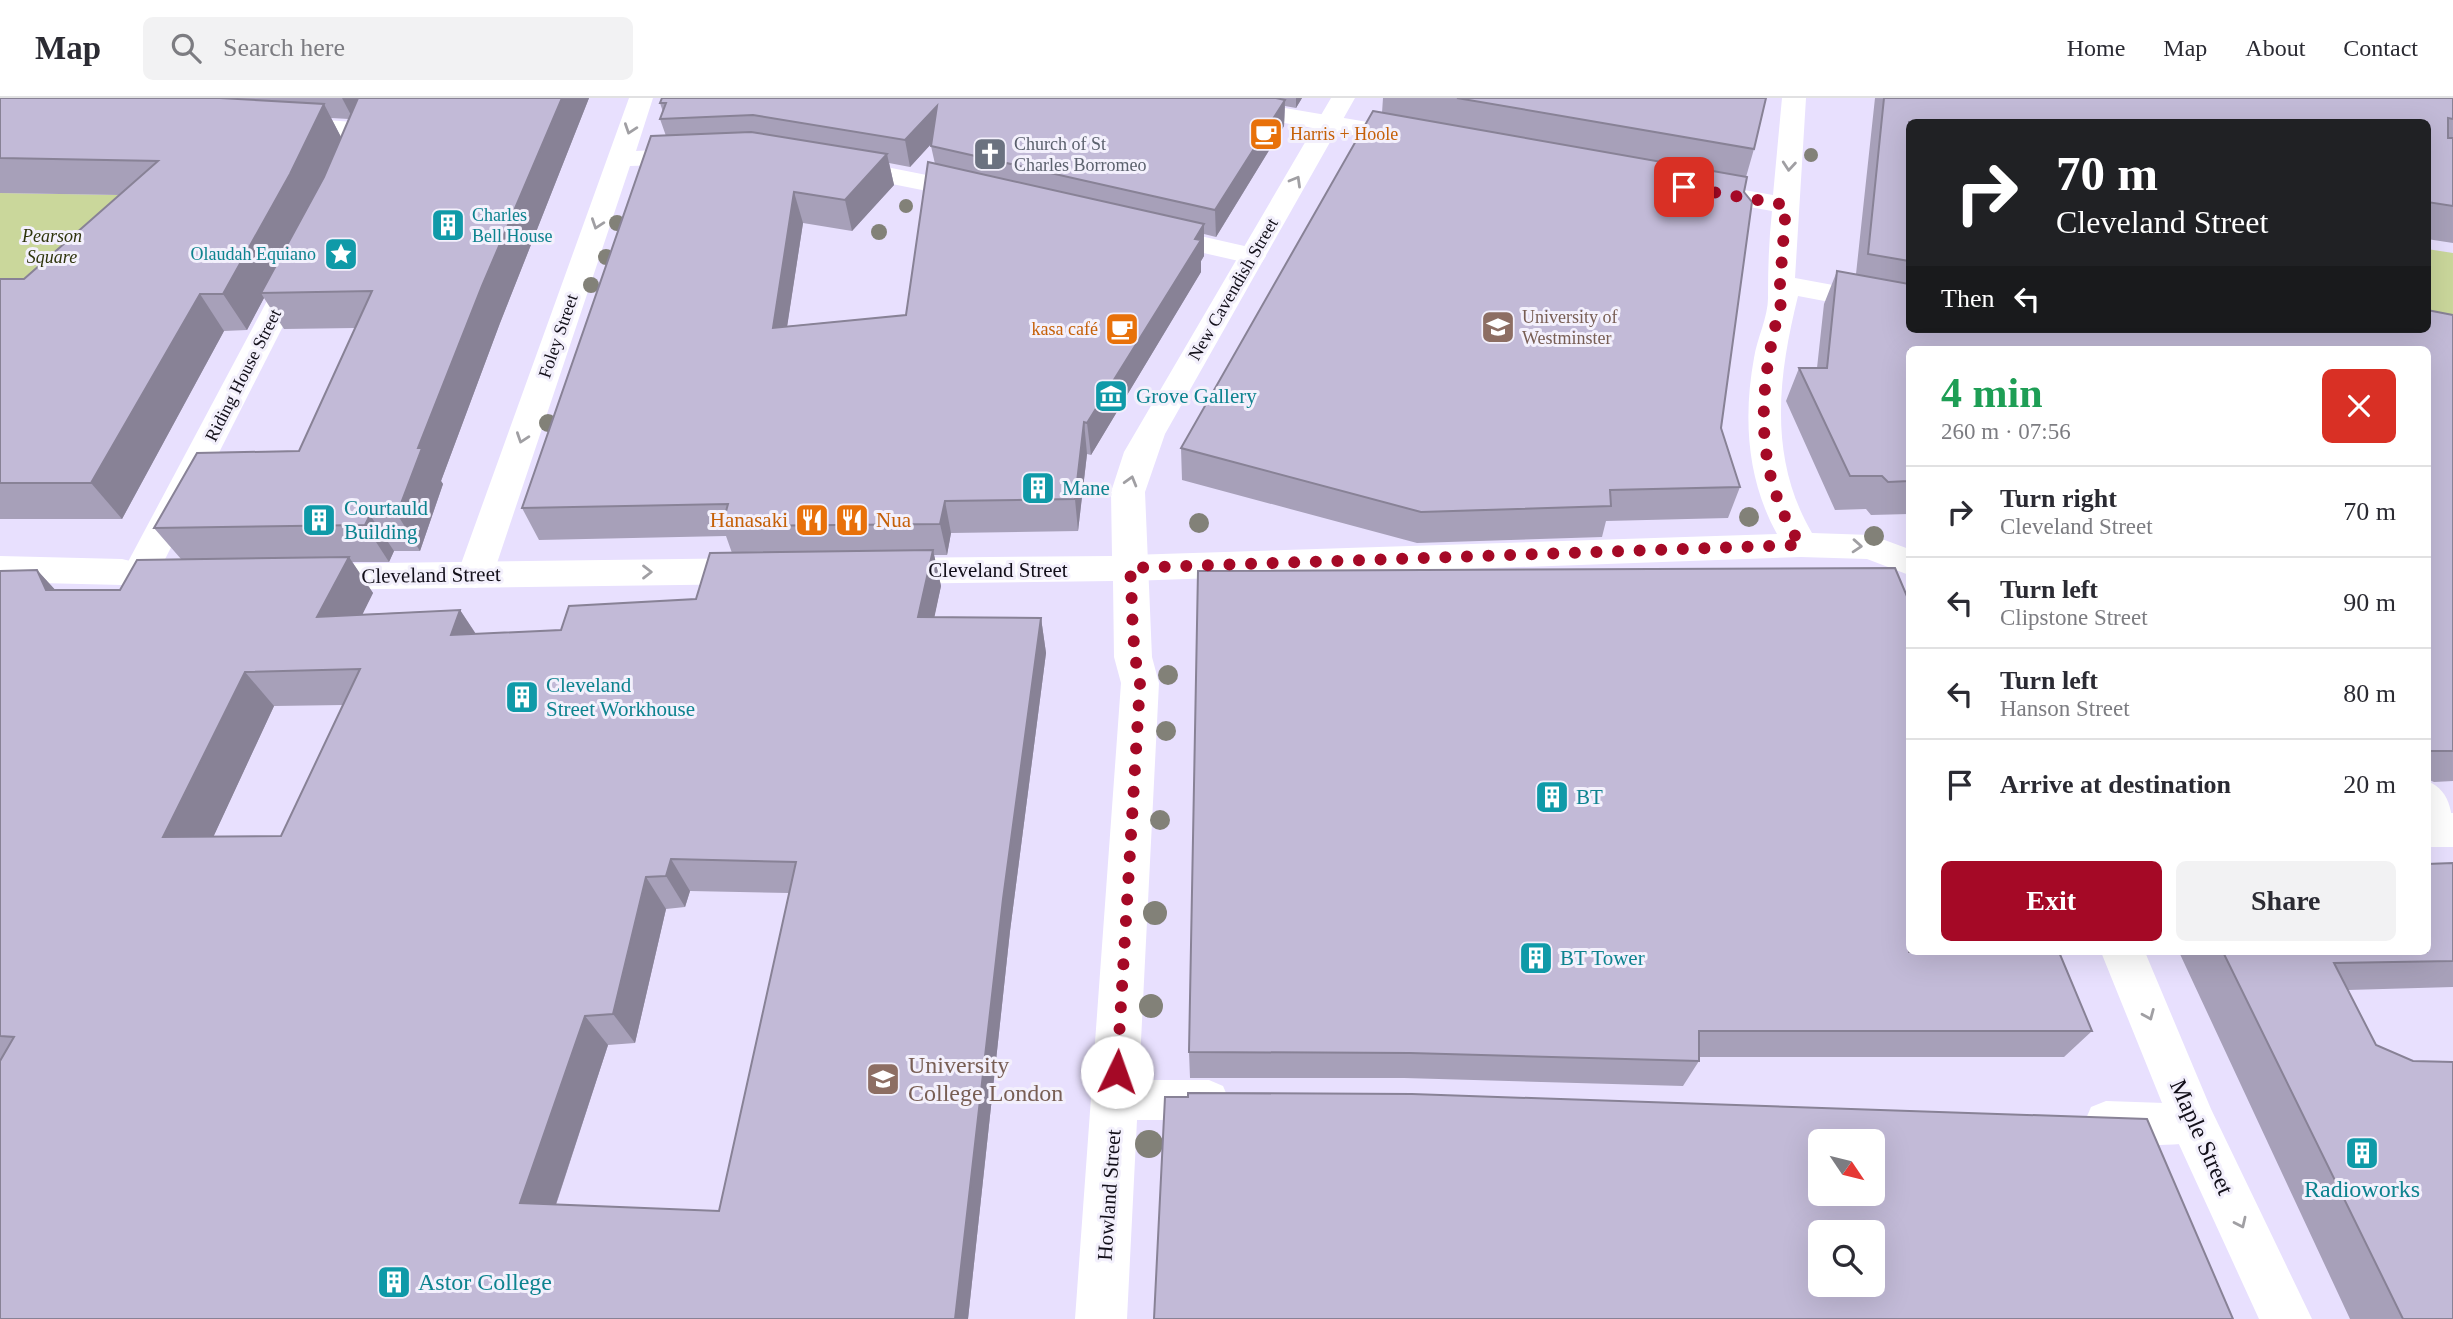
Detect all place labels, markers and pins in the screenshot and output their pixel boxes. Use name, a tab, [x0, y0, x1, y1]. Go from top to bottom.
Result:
cafe icon: Harris + Hoole	[1247, 115, 1285, 153]
place label: Harris + Hoole	[1290, 124, 1398, 144]
place label: Church of St Charles Borromeo	[1014, 134, 1146, 175]
church icon: Church of St Charles Borromeo	[971, 135, 1009, 173]
pin	[1654, 157, 1714, 217]
place label: Charles Bell House	[472, 205, 553, 246]
building icon: Charles Bell House	[429, 206, 467, 244]
place icon: Olaudah Equiano	[322, 235, 360, 273]
place label: Olaudah Equiano	[191, 244, 316, 264]
place label: University of Westminster	[1522, 307, 1617, 348]
school or university icon: University of Westminster	[1479, 308, 1517, 346]
cafe icon: kasa café	[1103, 310, 1141, 348]
place label: kasa café	[1032, 319, 1098, 339]
museum icon: Grove Gallery	[1092, 377, 1130, 415]
place label: Grove Gallery	[1136, 384, 1257, 408]
building icon: Mane	[1019, 469, 1057, 507]
place label: Mane	[1062, 476, 1110, 500]
place label: Courtauld Building	[344, 496, 428, 544]
building icon: Courtauld Building	[300, 501, 338, 539]
restaurant icon: Hanasaki	[793, 501, 831, 539]
restaurant icon: Nua	[833, 501, 871, 539]
place label: Hanasaki	[710, 508, 788, 532]
place label: Nua	[876, 508, 912, 532]
place label: Cleveland Street Workhouse	[546, 673, 695, 721]
building icon: Cleveland Street Workhouse	[503, 678, 541, 716]
building icon: BT	[1533, 778, 1571, 816]
place label: BT	[1576, 785, 1603, 809]
building icon: BT Tower	[1517, 939, 1555, 977]
place label: BT Tower	[1560, 946, 1645, 970]
place label: University College London	[908, 1052, 1063, 1106]
school or university icon: University College London	[864, 1060, 902, 1098]
building icon: Radioworks	[2343, 1134, 2381, 1172]
place label: Radioworks	[2304, 1176, 2420, 1202]
building icon: Astor College	[375, 1263, 413, 1301]
place label: Astor College	[418, 1269, 552, 1295]

